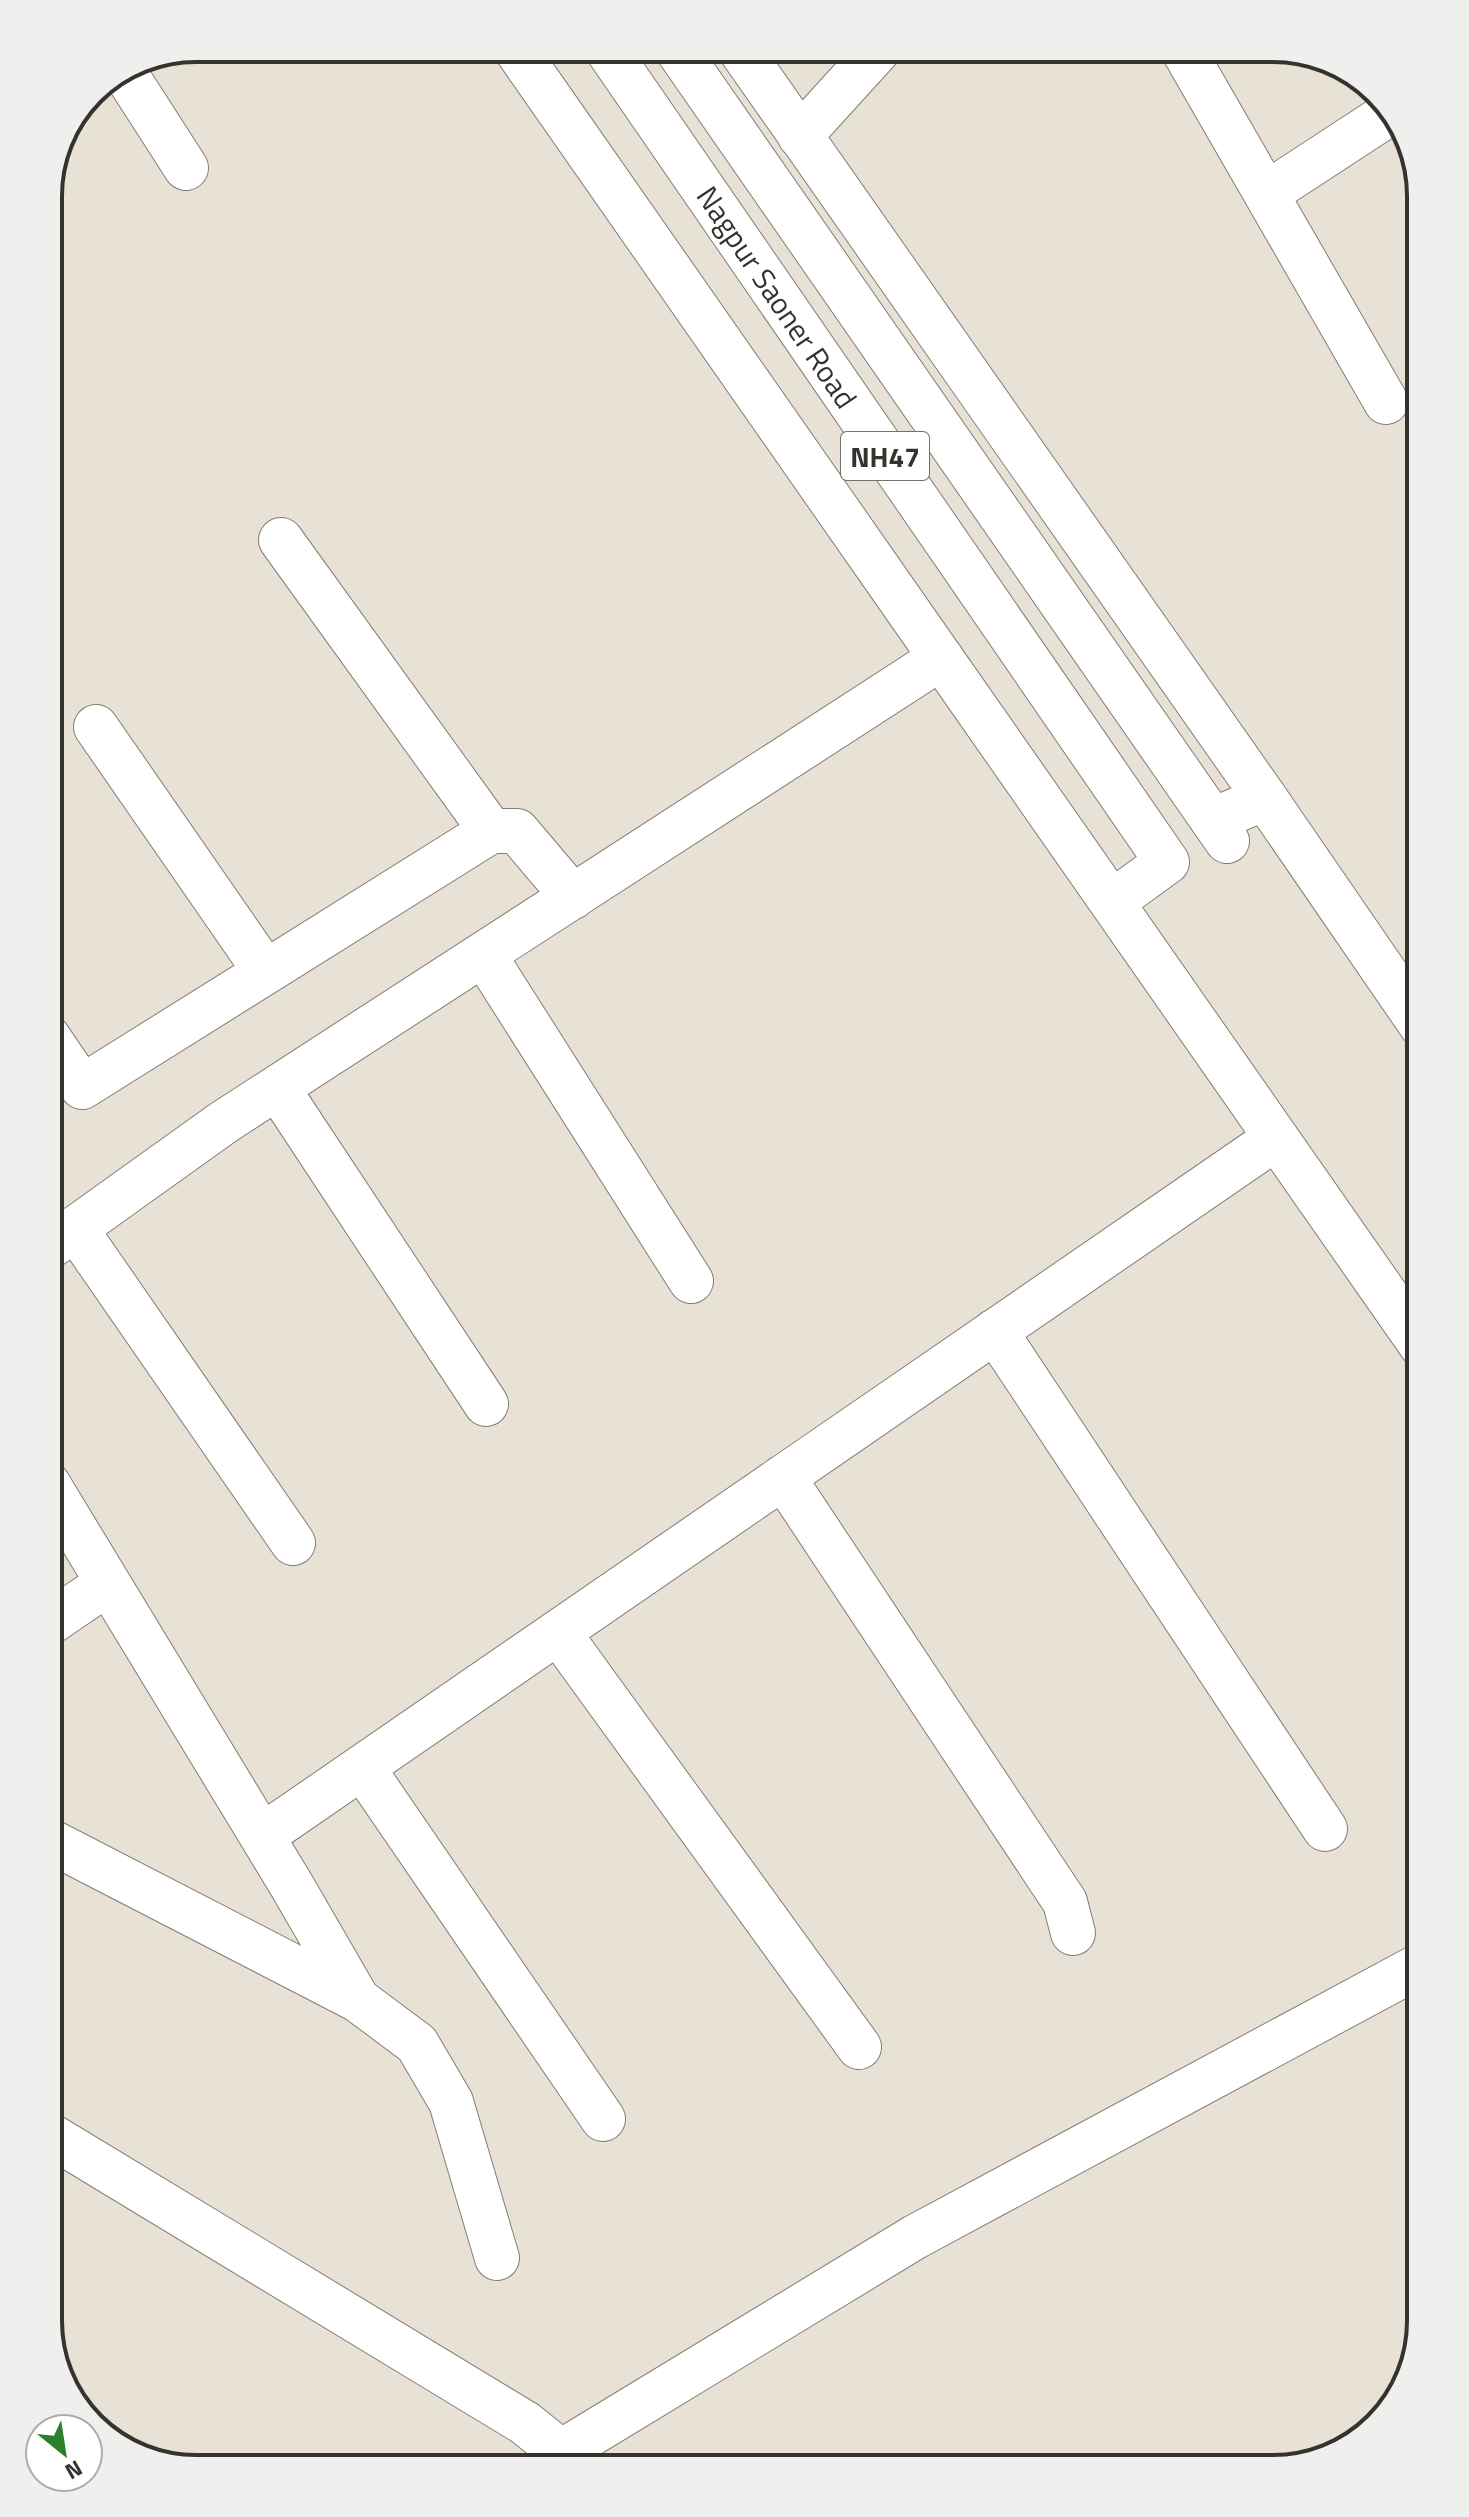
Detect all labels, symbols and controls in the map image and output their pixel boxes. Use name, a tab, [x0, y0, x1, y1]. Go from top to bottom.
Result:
street label: Nagpur Saoner Road	[685, 176, 869, 418]
road number: NH47	[841, 432, 929, 480]
north arrow	[24, 2413, 104, 2493]
text: N	[59, 2452, 89, 2489]

